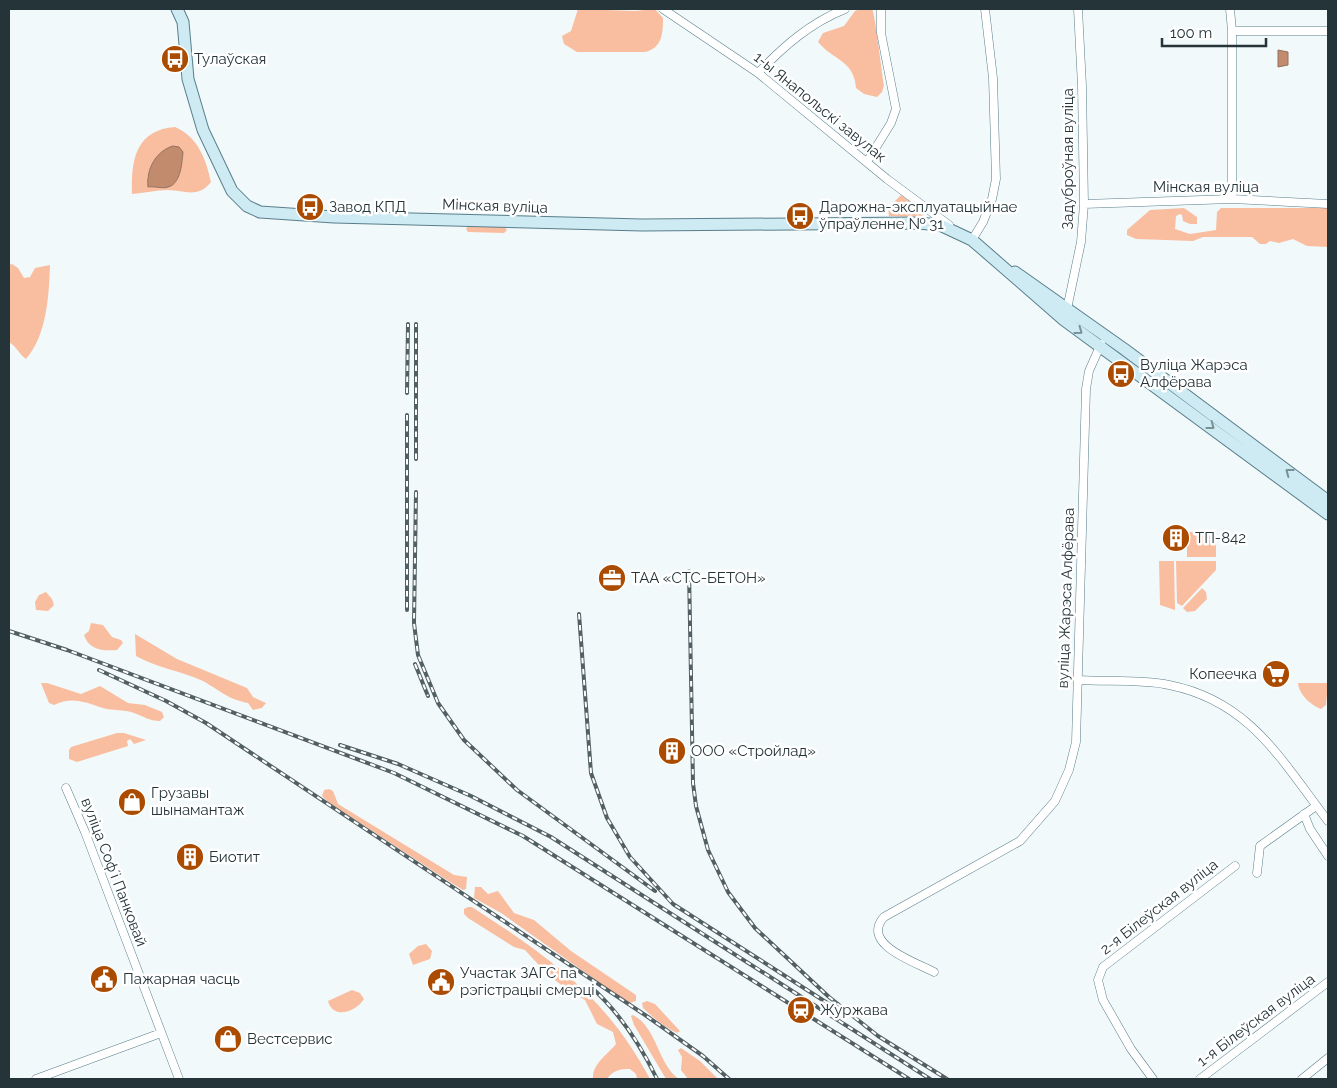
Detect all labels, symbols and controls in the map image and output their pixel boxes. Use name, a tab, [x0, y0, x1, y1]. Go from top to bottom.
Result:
scale bar	[1162, 15, 1266, 47]
text: 100 m	[1170, 24, 1212, 42]
bus stop icon: Тулаўская	[160, 44, 190, 74]
street label: 1-ы Янапольскі завулак	[750, 48, 890, 166]
place label: Тулаўская	[194, 50, 266, 68]
street label: Задуброўная вуліца	[1059, 88, 1077, 230]
street label: Мінская вуліца	[1153, 178, 1259, 196]
bus stop icon: Завод КПД	[295, 192, 325, 222]
street label: Мінская вуліца	[442, 195, 548, 217]
place label: Завод КПД	[329, 198, 406, 216]
place label: Дарожна-эксплуатацыйнае ўпраўленне № 31	[819, 198, 1018, 233]
bus stop icon: Дарожна-эксплуатацыйнае ўпраўленне № 31	[785, 201, 815, 231]
one-way arrow	[1073, 325, 1083, 334]
place label: Вуліца Жарэса Алфёрава	[1140, 356, 1248, 391]
bus stop icon: Вуліца Жарэса Алфёрава	[1106, 359, 1136, 389]
one-way arrow	[1205, 420, 1215, 429]
one-way arrow	[1285, 469, 1295, 478]
street label: вуліца Жарэса Алфёрава	[1054, 507, 1078, 689]
building icon: ТП-842	[1161, 523, 1191, 553]
place label: ТП-842	[1195, 529, 1246, 547]
office icon: ТАА «СТС-БЕТОН»	[597, 563, 627, 593]
place label: ТАА «СТС-БЕТОН»	[631, 569, 766, 587]
supermarket icon: Копеечка	[1261, 659, 1291, 689]
place label: Копеечка	[1189, 665, 1257, 683]
building icon: ООО «Стройлад»	[657, 736, 687, 766]
place label: ООО «Стройлад»	[691, 742, 816, 760]
place label: Грузавы шынамантаж	[151, 784, 245, 819]
shop icon: Грузавы шынамантаж	[117, 787, 147, 817]
street label: вуліца Софʼі Панковай	[77, 795, 151, 949]
building icon: Биотит	[175, 842, 205, 872]
place label: Биотит	[209, 848, 260, 866]
street label: 2-я Білеўская вуліца	[1097, 855, 1221, 959]
public building icon: Пажарная часць	[89, 964, 119, 994]
place label: Участак ЗАГС па рэгістрацыі смерці	[460, 964, 595, 999]
public building icon: Участак ЗАГС па рэгістрацыі смерці	[426, 967, 456, 997]
place label: Пажарная часць	[123, 970, 240, 988]
street label: 1-я Білеўская вуліца	[1194, 970, 1318, 1070]
station icon: Журжава	[786, 995, 816, 1025]
place label: Журжава	[820, 1001, 888, 1019]
shop icon: Вестсервис	[213, 1024, 243, 1054]
place label: Вестсервис	[247, 1030, 333, 1048]

